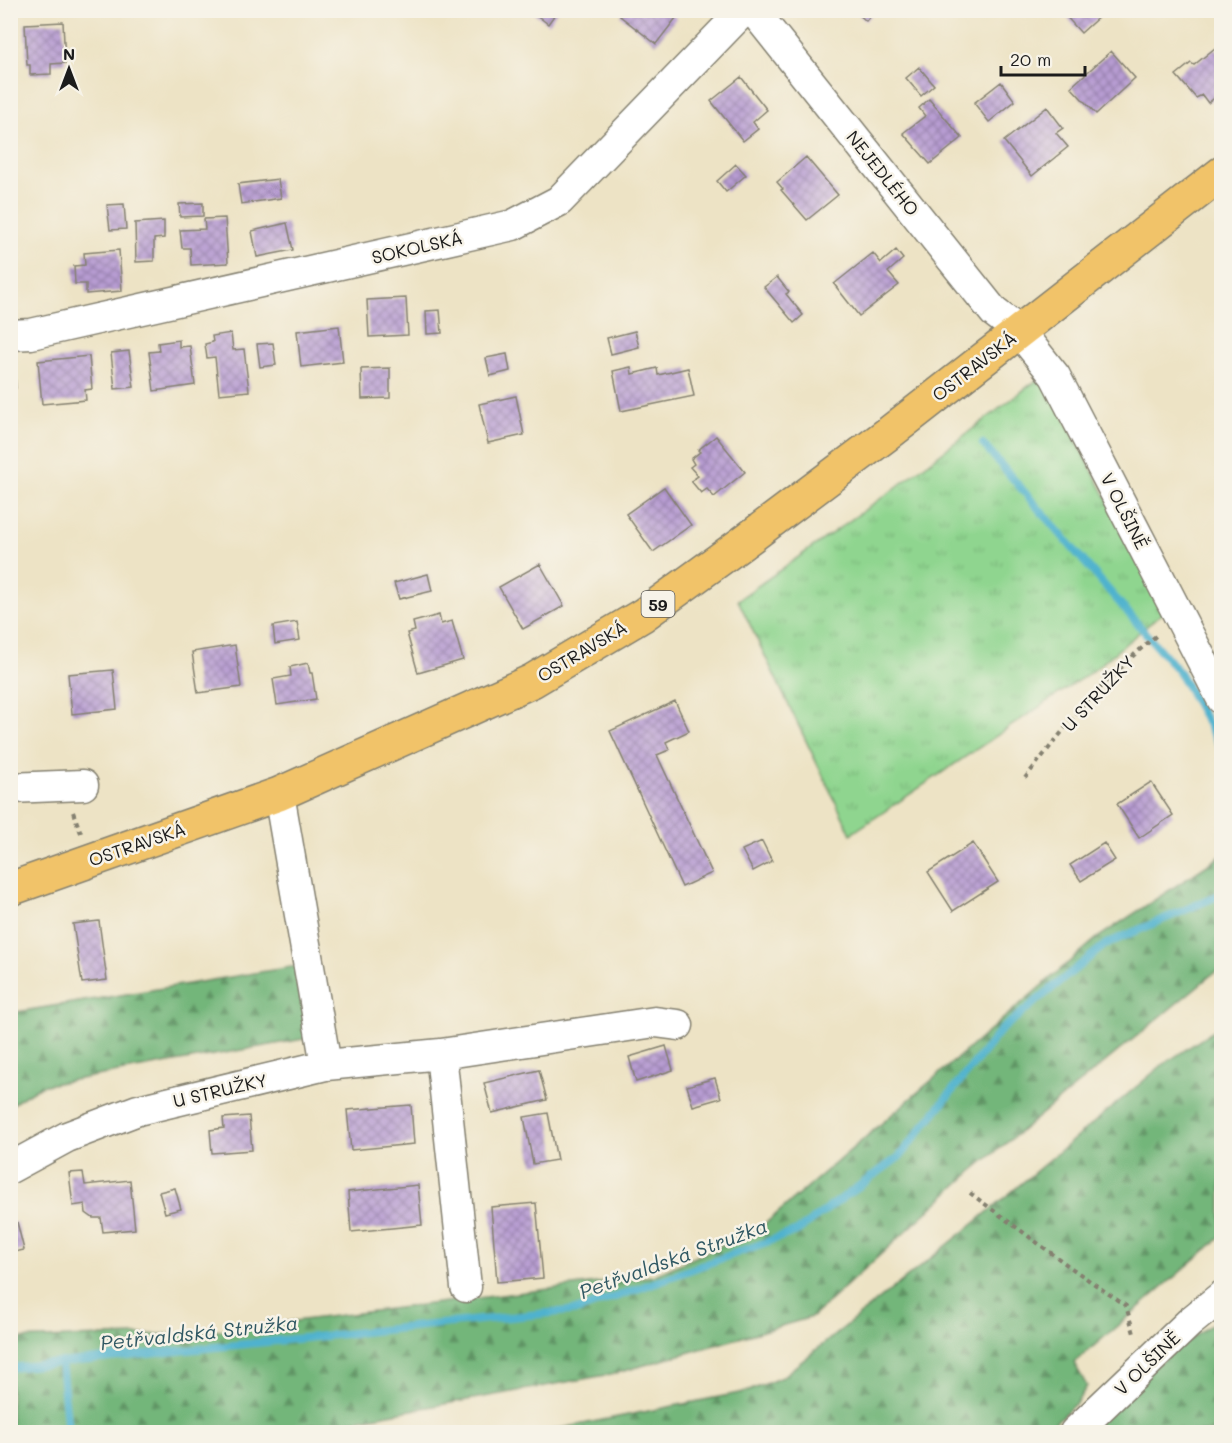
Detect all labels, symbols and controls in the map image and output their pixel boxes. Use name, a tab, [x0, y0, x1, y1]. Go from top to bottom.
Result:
north arrow	[39, 39, 99, 99]
scale bar	[1001, 39, 1085, 77]
text: N	[63, 43, 75, 64]
text: 20 m	[1010, 47, 1051, 71]
street label: NEJEDLÉHO	[841, 125, 925, 221]
street label: SOKOLSKÁ	[369, 225, 465, 269]
street label: OSTRAVSKÁ	[927, 326, 1021, 406]
street label: V OLŠINĚ	[1096, 469, 1154, 553]
road number: 59	[642, 591, 674, 617]
street label: OSTRAVSKÁ	[533, 615, 631, 687]
street label: U STRUŽKY	[1056, 650, 1140, 736]
street label: OSTRAVSKÁ	[85, 816, 189, 872]
street label: U STRUŽKY	[170, 1067, 270, 1113]
water label: Petřvaldská Stružka	[575, 1212, 771, 1304]
water label: Petřvaldská Stružka	[99, 1309, 299, 1355]
street label: V OLŠINĚ	[1109, 1326, 1185, 1400]

